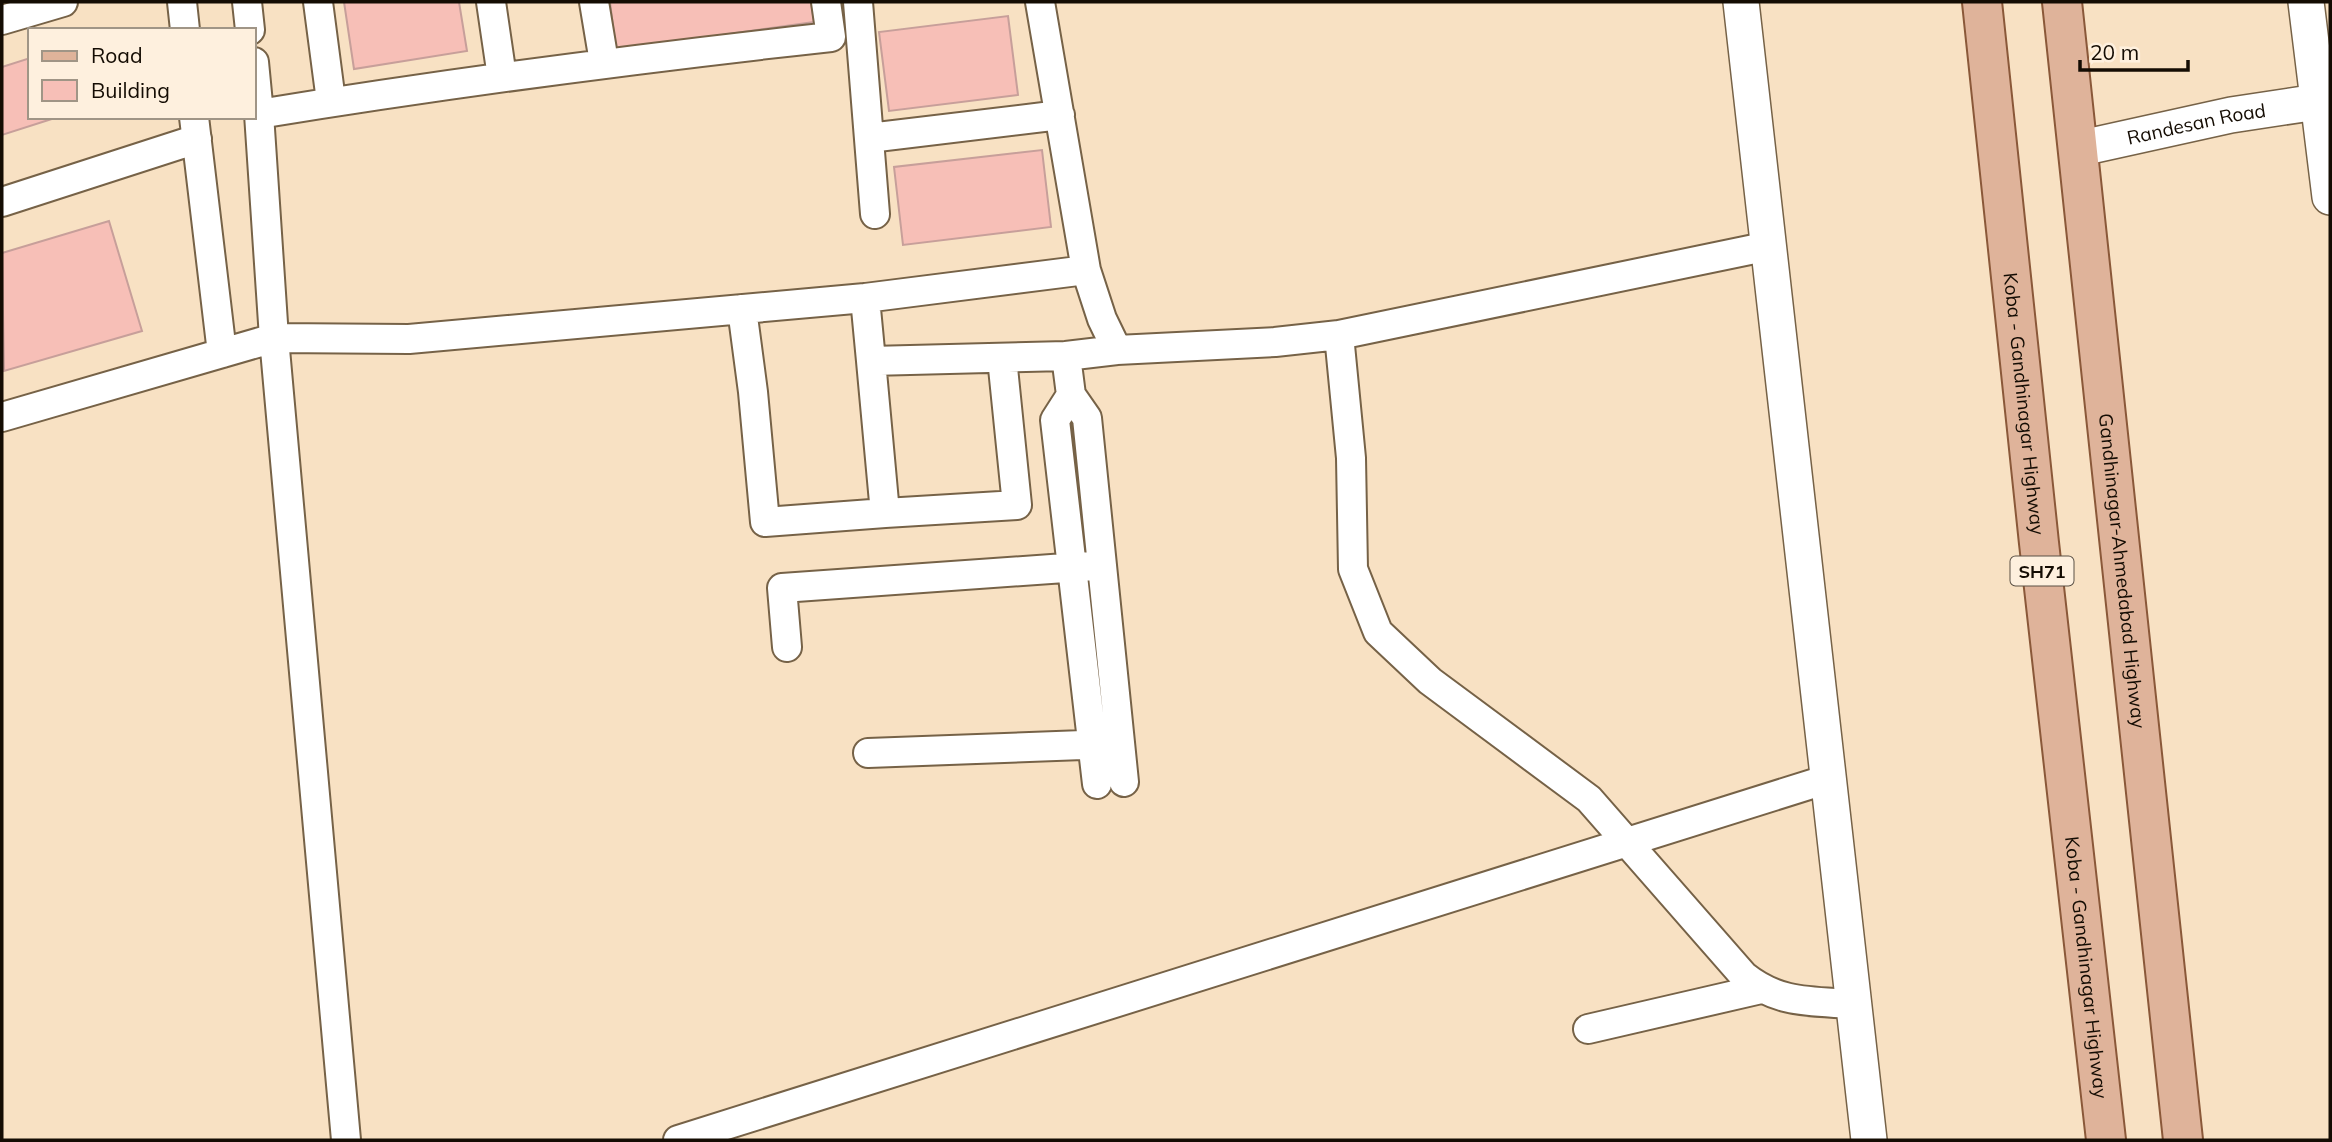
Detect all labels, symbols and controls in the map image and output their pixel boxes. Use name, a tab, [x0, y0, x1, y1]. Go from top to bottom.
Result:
legend	[28, 28, 256, 119]
scale bar	[2080, 28, 2188, 72]
text: 20 m	[2090, 39, 2139, 65]
text: Road	[91, 42, 142, 68]
text: Building	[91, 77, 170, 103]
street label: Randesan Road	[2125, 98, 2267, 150]
street label: Koba - Gandhinagar Highway	[1999, 271, 2050, 536]
street label: Gandhinagar-Ahmedabad Highway	[2094, 412, 2151, 730]
road number: SH71	[2010, 556, 2074, 586]
street label: Koba - Gandhinagar Highway	[2060, 835, 2113, 1100]

